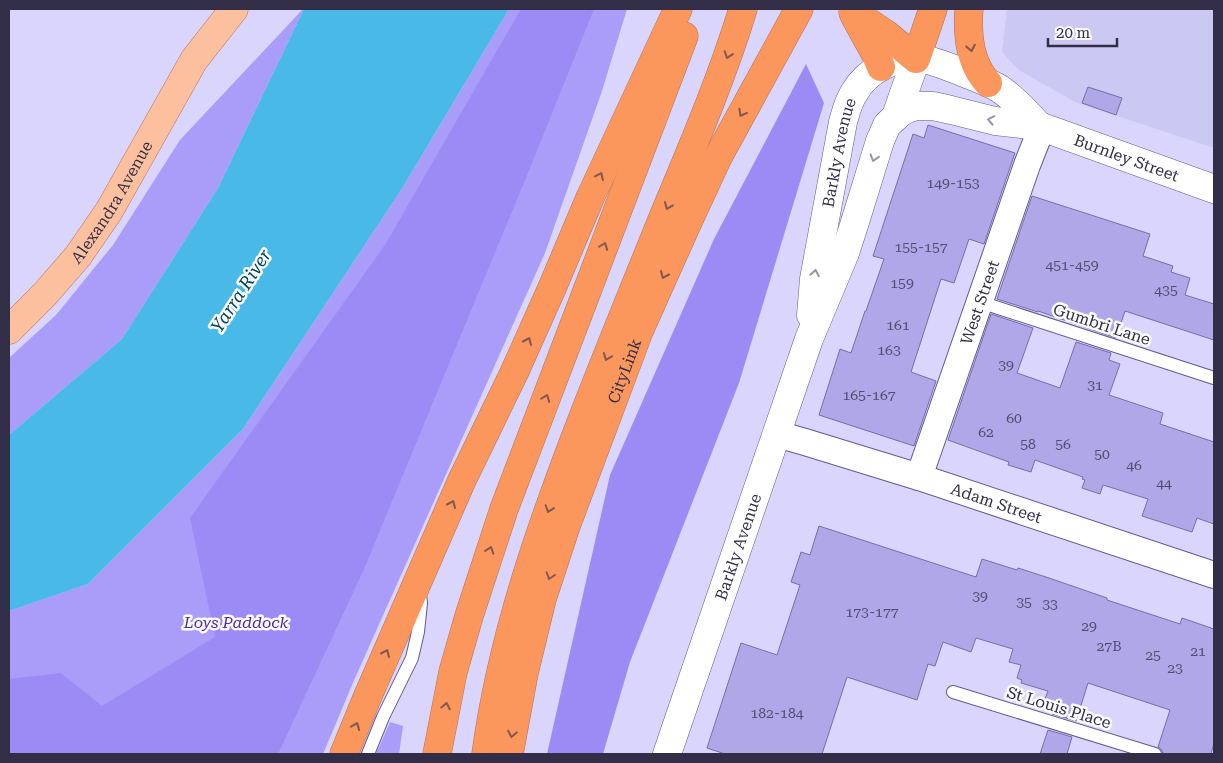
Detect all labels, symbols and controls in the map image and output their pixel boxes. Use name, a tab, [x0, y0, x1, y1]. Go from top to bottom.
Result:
scale bar	[1048, 15, 1117, 47]
text: 20 m	[1056, 24, 1091, 42]
one-way arrow	[965, 44, 975, 52]
one-way arrow	[724, 50, 734, 59]
street label: Barkly Avenue	[818, 95, 860, 209]
one-way arrow	[738, 108, 748, 117]
one-way arrow	[986, 116, 995, 126]
street label: Burnley Street	[1071, 130, 1181, 186]
street label: Alexandra Avenue	[67, 137, 157, 267]
one-way arrow	[870, 154, 880, 162]
one-way arrow	[594, 173, 604, 182]
house number: 149-153	[926, 175, 980, 191]
one-way arrow	[664, 201, 674, 210]
house number: 155-157	[894, 239, 948, 255]
one-way arrow	[598, 242, 608, 251]
water label: Yarra River	[206, 245, 276, 336]
house number: 451-459	[1045, 257, 1099, 273]
street label: West Street	[957, 258, 1003, 347]
one-way arrow	[810, 269, 820, 278]
one-way arrow	[659, 270, 670, 279]
house number: 159	[890, 275, 914, 291]
house number: 435	[1154, 282, 1178, 298]
street label: Gumbri Lane	[1051, 300, 1153, 349]
house number: 161	[886, 317, 910, 333]
street label: CityLink	[604, 336, 645, 406]
one-way arrow	[522, 337, 532, 346]
house number: 163	[877, 342, 901, 358]
one-way arrow	[603, 352, 613, 361]
house number: 39	[998, 357, 1014, 373]
house number: 31	[1087, 377, 1103, 393]
house number: 165-167	[842, 387, 896, 403]
one-way arrow	[540, 394, 551, 403]
house number: 60	[1006, 410, 1022, 426]
house number: 62	[978, 424, 994, 440]
house number: 58	[1020, 436, 1036, 452]
house number: 56	[1055, 436, 1071, 452]
house number: 50	[1094, 446, 1110, 462]
house number: 46	[1126, 457, 1142, 473]
house number: 44	[1156, 475, 1172, 491]
street label: Adam Street	[948, 479, 1044, 527]
street label: Barkly Avenue	[711, 491, 765, 603]
one-way arrow	[445, 500, 456, 509]
one-way arrow	[545, 504, 555, 512]
one-way arrow	[485, 547, 495, 555]
one-way arrow	[546, 571, 556, 579]
house number: 39	[972, 588, 988, 604]
house number: 35	[1016, 594, 1032, 610]
house number: 33	[1042, 596, 1058, 612]
house number: 173-177	[845, 604, 899, 620]
park label: Loys Paddock	[183, 613, 289, 632]
house number: 29	[1081, 618, 1097, 634]
house number: 27B	[1096, 638, 1122, 654]
house number: 21	[1190, 643, 1206, 659]
house number: 25	[1145, 647, 1161, 663]
one-way arrow	[380, 649, 391, 658]
house number: 23	[1167, 660, 1183, 676]
street label: St Louis Place	[1004, 683, 1113, 732]
one-way arrow	[440, 702, 451, 711]
house number: 182-184	[750, 705, 804, 721]
one-way arrow	[349, 722, 360, 731]
one-way arrow	[508, 729, 518, 738]

